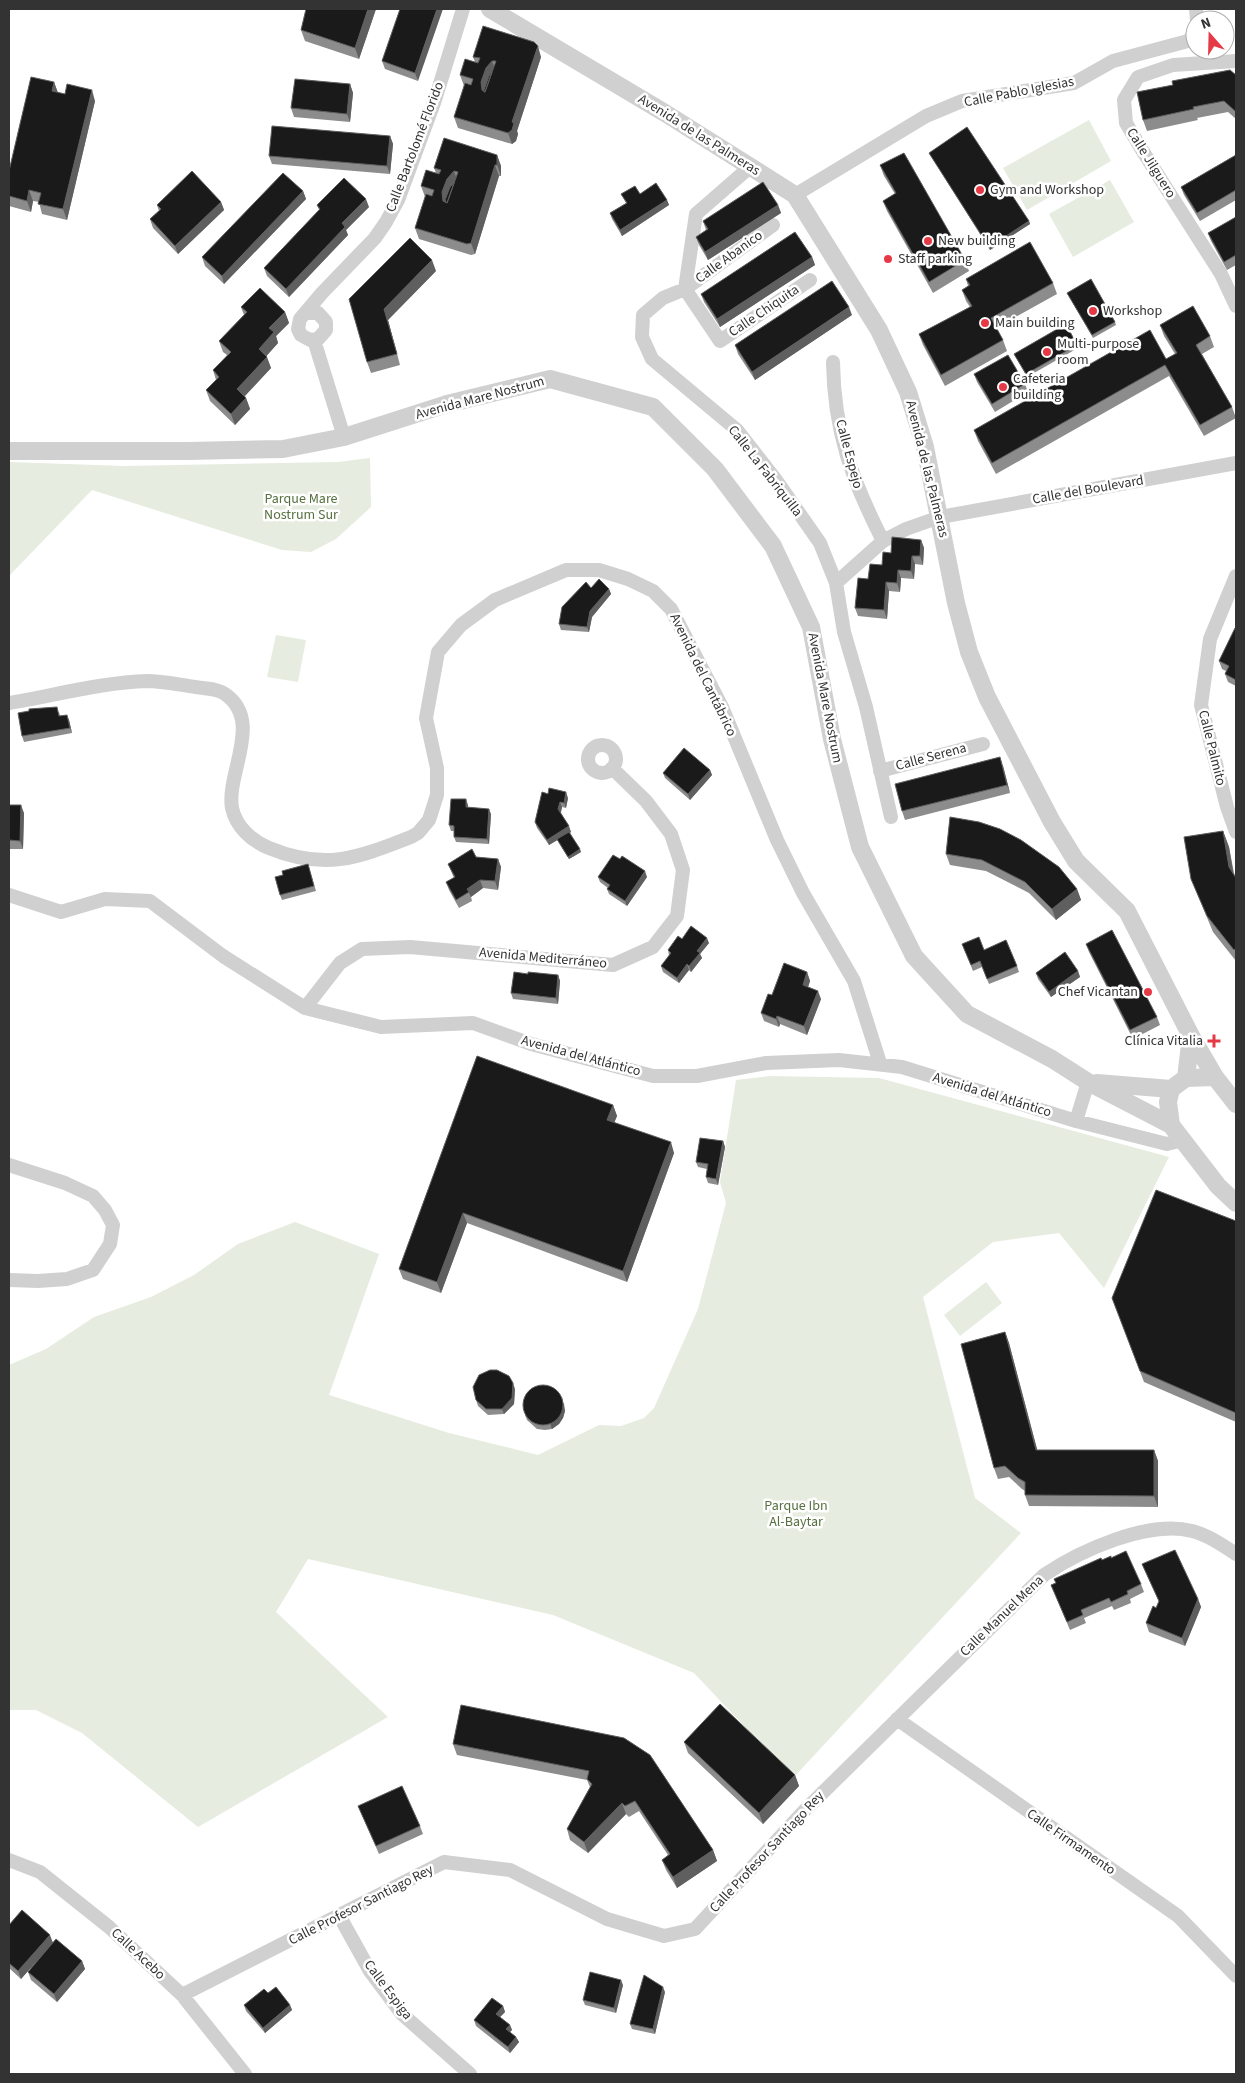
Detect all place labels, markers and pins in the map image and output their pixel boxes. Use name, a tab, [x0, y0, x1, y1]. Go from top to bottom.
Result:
place label: Gym and Workshop	[990, 180, 1104, 200]
marker: Gym and Workshop	[974, 184, 986, 196]
place label: New building	[938, 231, 1015, 251]
marker: New building	[922, 235, 934, 247]
place label: Staff parking	[898, 249, 972, 269]
marker: Staff parking	[882, 253, 894, 265]
place label: Workshop	[1103, 301, 1162, 321]
marker: Workshop	[1087, 305, 1099, 317]
place label: Main building	[995, 313, 1074, 333]
marker: Main building	[979, 317, 991, 329]
place label: Multi-purpose room	[1057, 334, 1139, 370]
marker: Multi-purpose room	[1041, 346, 1053, 358]
place label: Cafeteria building	[1013, 369, 1066, 405]
marker: Cafeteria building	[997, 381, 1009, 393]
place label: Chef Vicantan	[1058, 982, 1138, 1002]
marker: Chef Vicantan	[1142, 986, 1154, 998]
place label: Clínica Vitalia	[1125, 1031, 1203, 1051]
marker: Clínica Vitalia	[1207, 1034, 1221, 1048]

